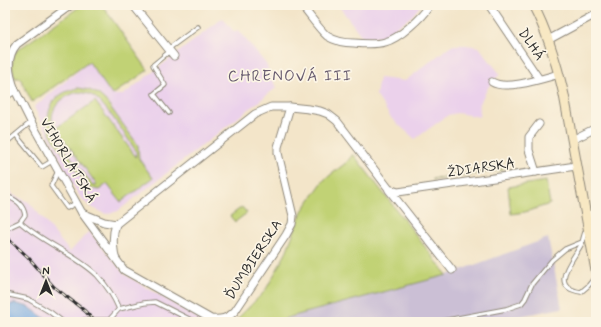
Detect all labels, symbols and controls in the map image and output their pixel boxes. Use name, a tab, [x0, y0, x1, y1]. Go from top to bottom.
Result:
street label: DLHÁ	[514, 25, 548, 64]
district label: CHRENOVÁ III	[228, 66, 352, 87]
street label: VIHORLATSKÁ	[36, 115, 101, 206]
street label: ŽDIARSKA	[446, 154, 516, 182]
street label: ĎUMBIERSKA	[221, 216, 286, 303]
north arrow	[26, 261, 66, 301]
text: N	[42, 265, 50, 279]

